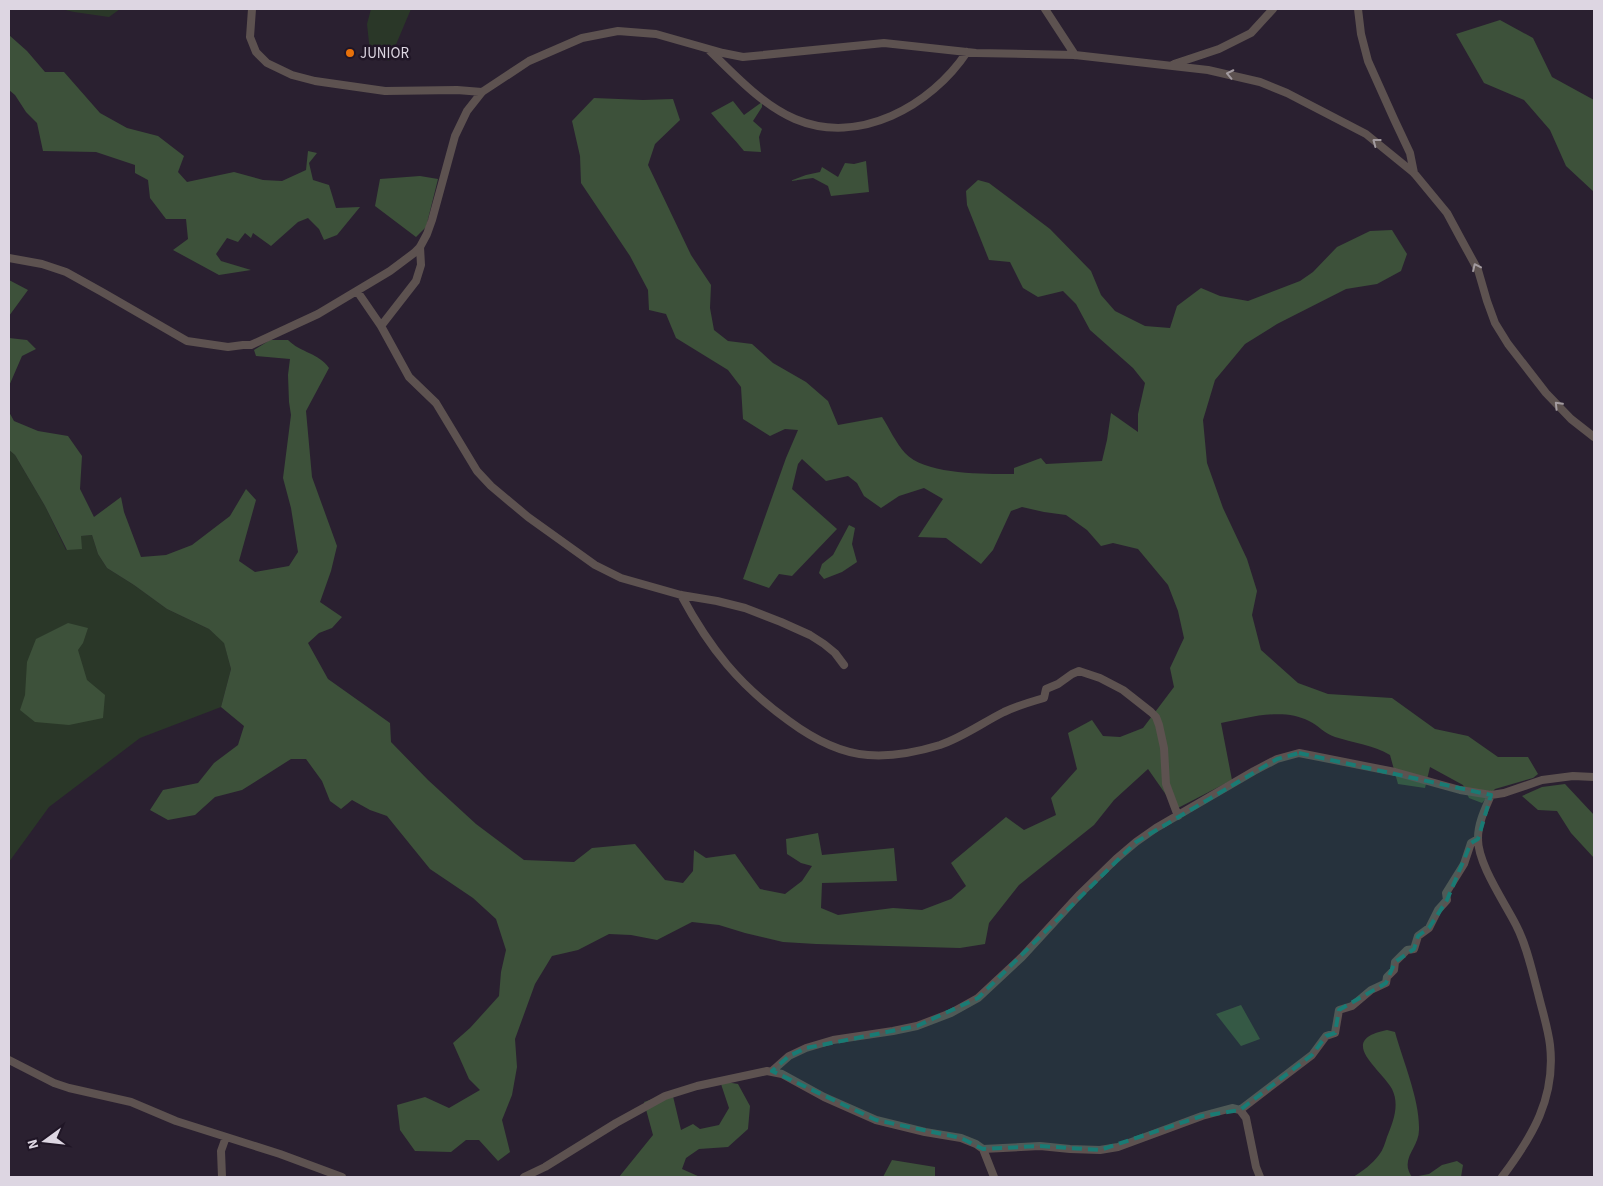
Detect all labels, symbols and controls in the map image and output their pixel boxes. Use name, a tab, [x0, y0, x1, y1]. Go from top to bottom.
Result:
place label: JUNIOR	[360, 43, 409, 64]
marker: JUNIOR	[344, 47, 356, 59]
one-way arrow	[1225, 69, 1234, 80]
one-way arrow	[1373, 139, 1382, 147]
one-way arrow	[1471, 263, 1482, 272]
one-way arrow	[1555, 402, 1564, 411]
north arrow	[20, 1116, 70, 1166]
text: N	[23, 1137, 44, 1151]

